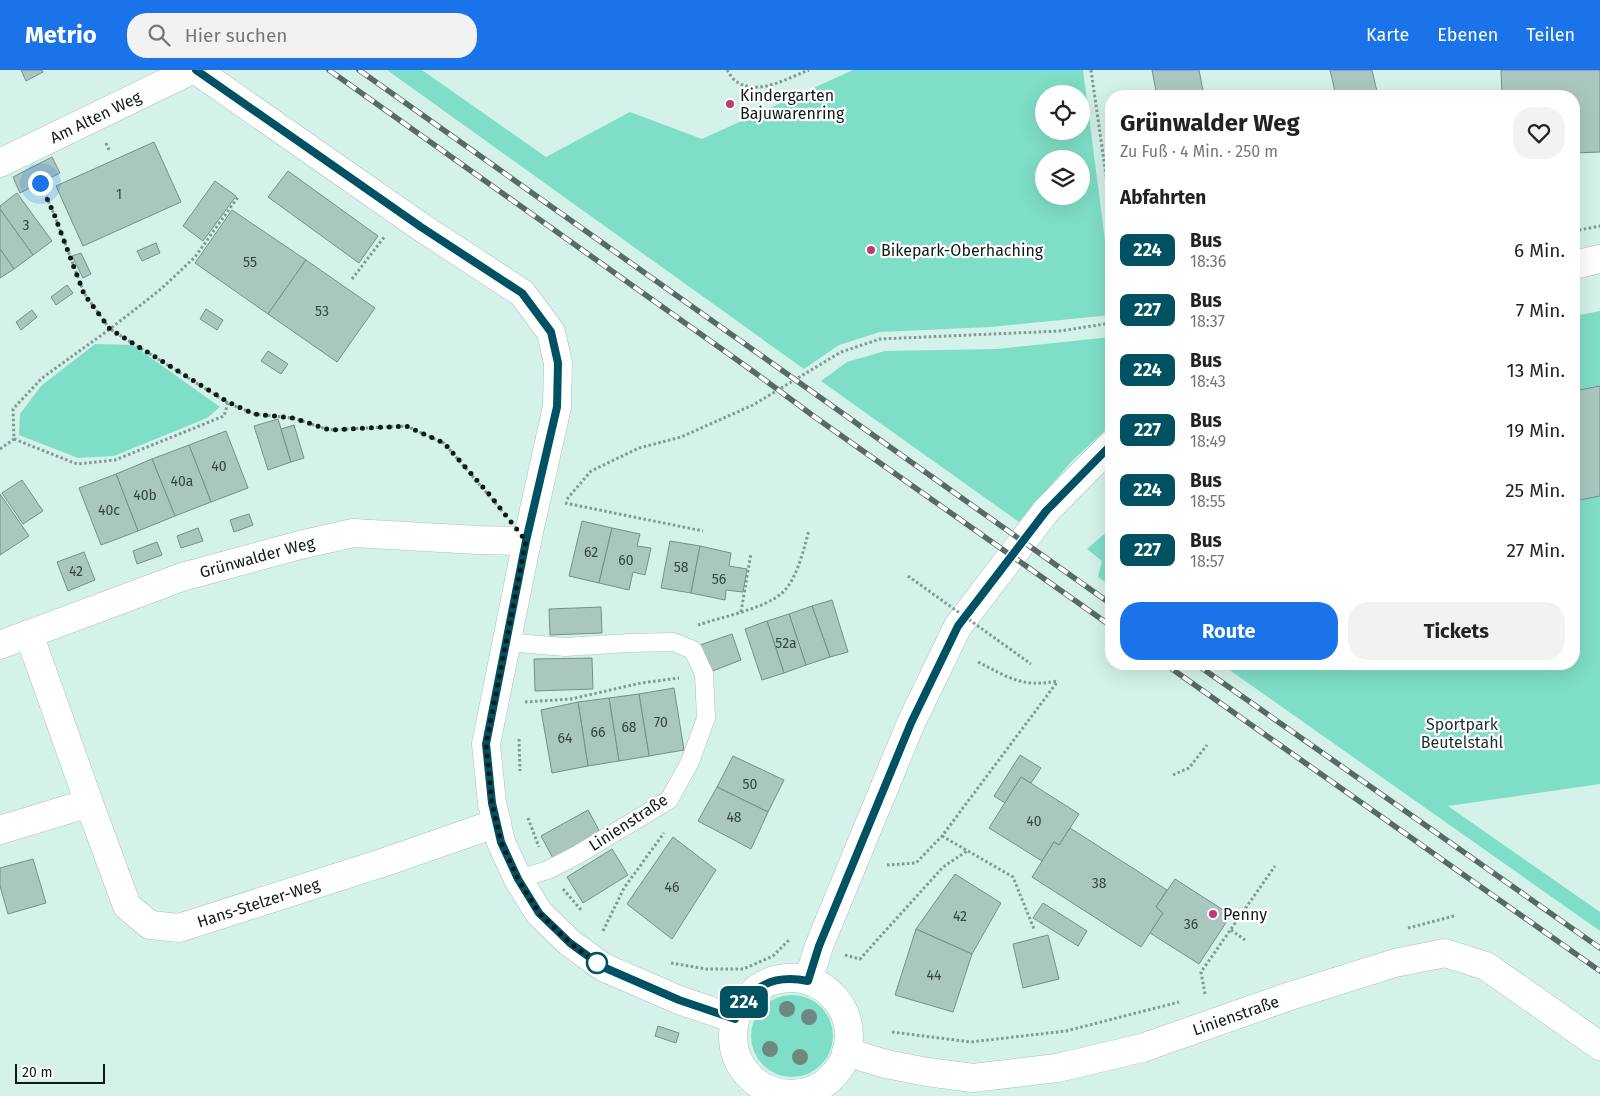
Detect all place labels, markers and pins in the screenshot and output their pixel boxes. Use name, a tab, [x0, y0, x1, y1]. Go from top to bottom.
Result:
place label: Kindergarten Bajuwarenring	[740, 86, 845, 123]
marker: Kindergarten Bajuwarenring	[724, 98, 736, 110]
place label: Bikepark-Oberhaching	[881, 241, 1044, 260]
marker: Bikepark-Oberhaching	[865, 244, 877, 256]
place label: Penny	[1223, 905, 1267, 924]
marker: Penny	[1207, 908, 1219, 920]
unlabelled marker	[586, 952, 608, 974]

